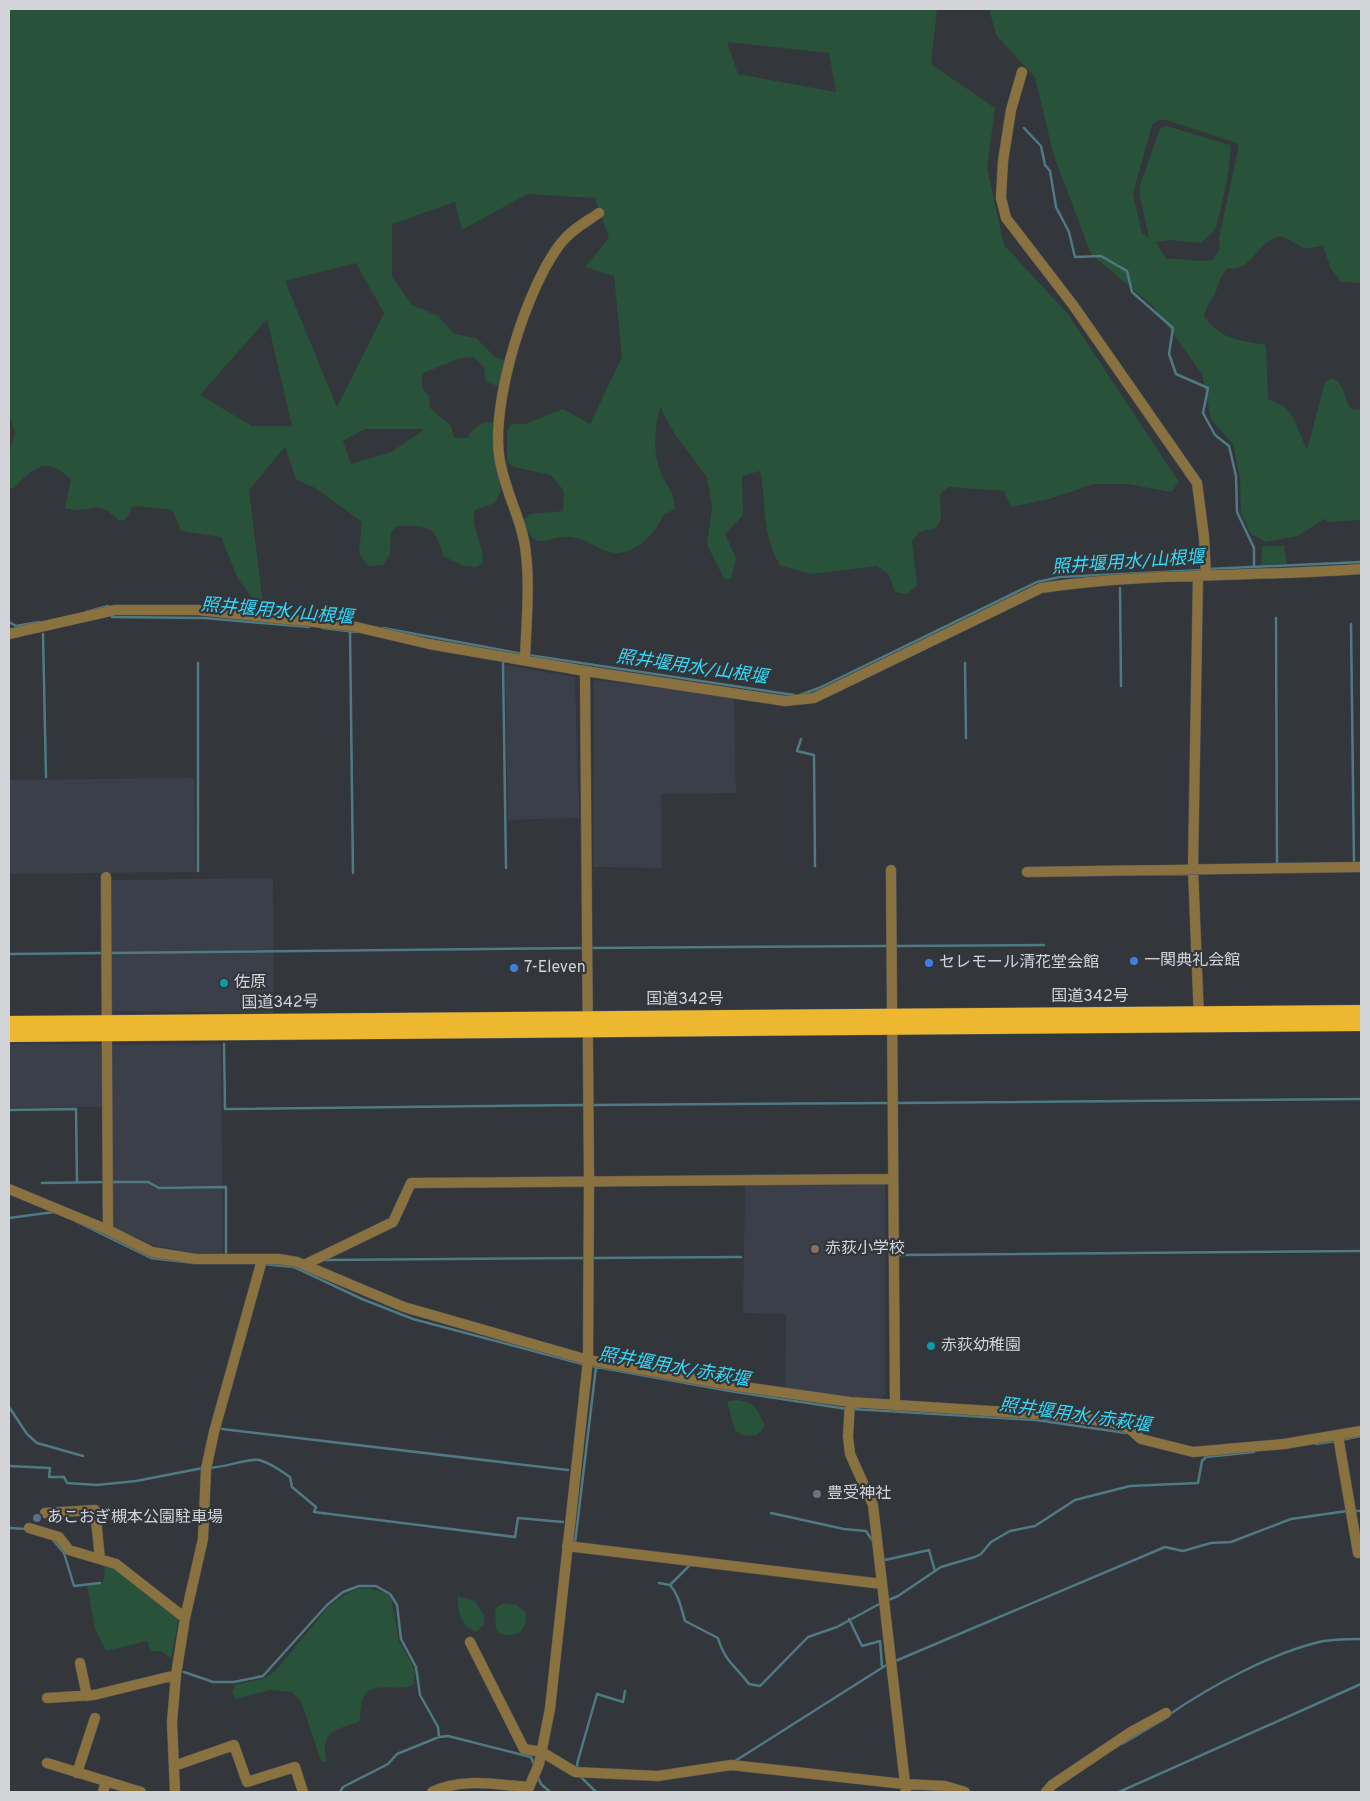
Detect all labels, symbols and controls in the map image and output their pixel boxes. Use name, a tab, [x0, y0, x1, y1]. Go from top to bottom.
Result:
water label: 照井堰用水/山根堰	[1051, 546, 1208, 580]
water label: 照井堰用水/山根堰	[200, 594, 357, 630]
water label: 照井堰用水/山根堰	[615, 646, 772, 690]
place label: 一関典礼会館	[1144, 951, 1240, 971]
place label: セレモール清花堂会館	[939, 953, 1099, 973]
marker: 一関典礼会館	[1128, 955, 1140, 967]
marker: セレモール清花堂会館	[923, 957, 935, 969]
place label: 7-Eleven	[524, 958, 586, 978]
marker: 7-Eleven	[508, 962, 520, 974]
place label: 佐原	[234, 973, 266, 993]
marker: 佐原	[218, 977, 230, 989]
street label: 国道342号	[1051, 987, 1129, 1007]
street label: 国道342号	[646, 990, 724, 1010]
street label: 国道342号	[241, 992, 319, 1014]
place label: 赤荻小学校	[825, 1239, 905, 1259]
marker: 赤荻小学校	[809, 1243, 821, 1255]
place label: 赤荻幼稚園	[941, 1336, 1021, 1356]
marker: 赤荻幼稚園	[925, 1340, 937, 1352]
water label: 照井堰用水/赤萩堰	[597, 1343, 754, 1393]
water label: 照井堰用水/赤萩堰	[998, 1394, 1155, 1438]
place label: 豊受神社	[827, 1483, 891, 1504]
marker: 豊受神社	[811, 1488, 823, 1500]
place label: あこおぎ槻本公園駐車場	[47, 1508, 223, 1528]
marker: あこおぎ槻本公園駐車場	[31, 1512, 43, 1524]

